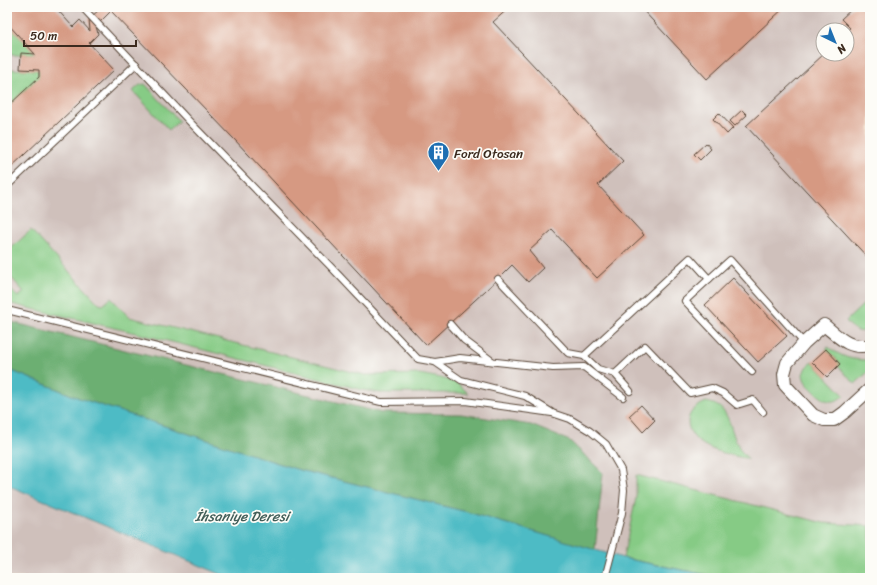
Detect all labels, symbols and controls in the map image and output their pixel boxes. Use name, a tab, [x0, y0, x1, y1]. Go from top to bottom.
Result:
scale bar	[24, 22, 136, 48]
north arrow	[815, 22, 855, 62]
text: 50 m	[30, 25, 57, 47]
text: N	[832, 39, 851, 59]
building icon: Ford Otosan	[425, 140, 451, 173]
place label: Ford Otosan	[454, 142, 523, 165]
water label: İhsaniye Deresi	[194, 504, 292, 529]

